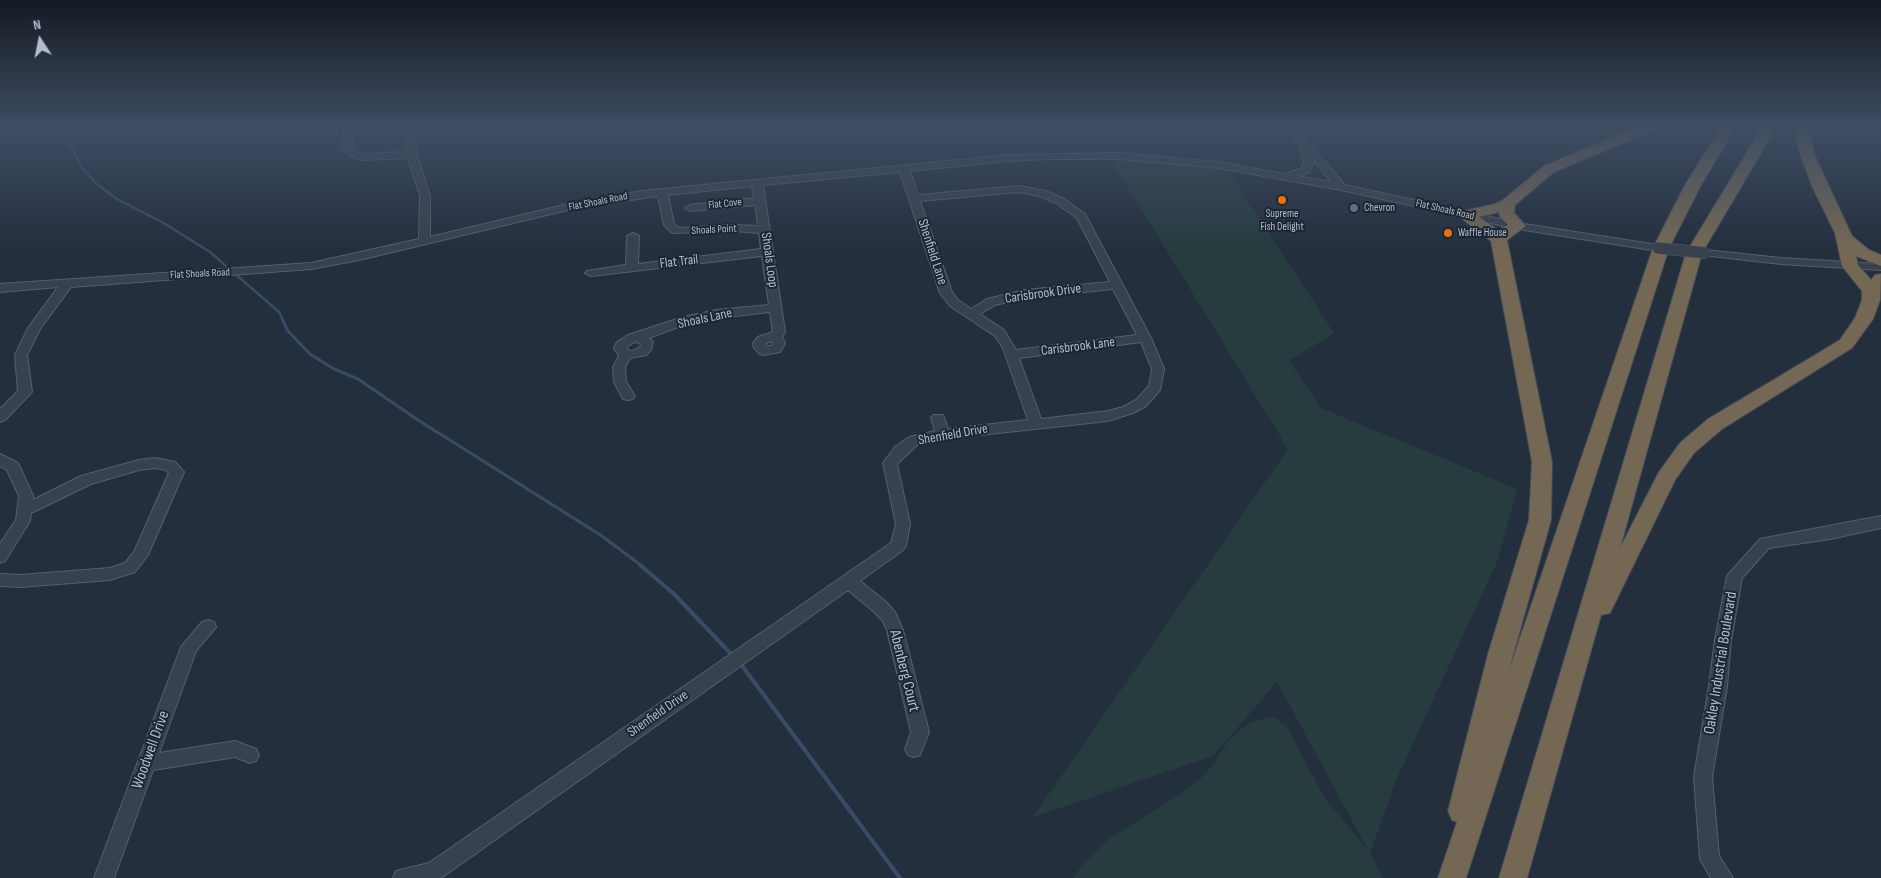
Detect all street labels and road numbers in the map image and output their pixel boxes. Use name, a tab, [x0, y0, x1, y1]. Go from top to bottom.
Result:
street label: Flat Shoals Road	[567, 190, 629, 214]
street label: Flat Cove	[707, 196, 743, 212]
street label: Flat Shoals Road	[1414, 197, 1476, 223]
street label: Shenfield Lane	[913, 217, 951, 287]
street label: Shoals Point	[691, 222, 737, 238]
street label: Shoals Loop	[757, 231, 781, 289]
street label: Flat Trail	[659, 251, 699, 273]
street label: Flat Shoals Road	[170, 266, 230, 282]
street label: Carisbrook Drive	[1004, 280, 1082, 308]
street label: Shoals Lane	[676, 305, 734, 333]
street label: Carisbrook Lane	[1040, 334, 1116, 360]
street label: Shenfield Drive	[917, 421, 989, 449]
street label: Oakley Industrial Boulevard	[1700, 590, 1742, 736]
street label: Abenberg Court	[885, 628, 923, 714]
street label: Shenfield Drive	[624, 687, 692, 741]
street label: Woodwell Drive	[128, 708, 174, 792]

